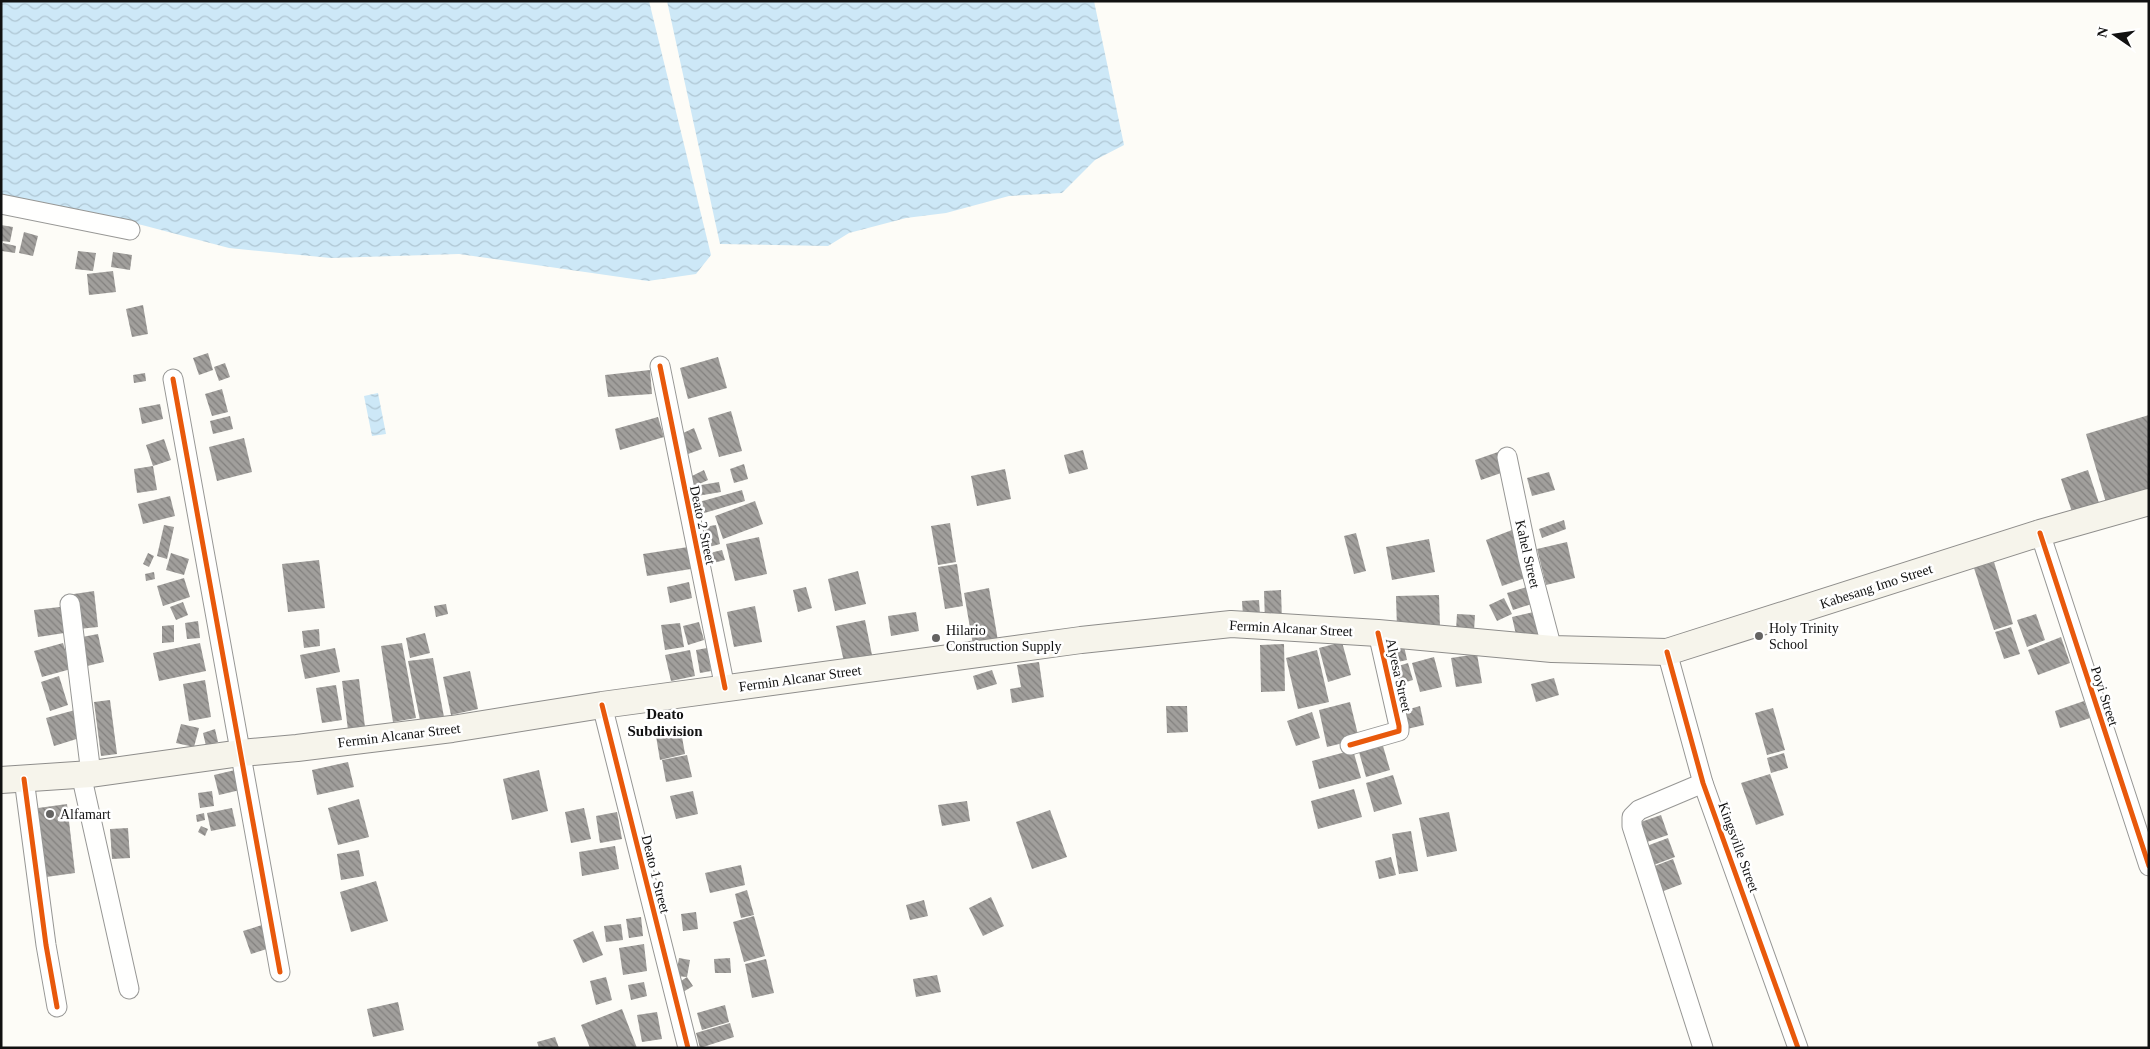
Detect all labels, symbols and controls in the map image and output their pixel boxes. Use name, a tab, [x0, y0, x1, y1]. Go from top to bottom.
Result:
north arrow	[2090, 10, 2140, 60]
text: N	[2094, 26, 2111, 39]
street label: Deato 2 Street	[687, 484, 718, 566]
street label: Kahel Street	[1512, 519, 1543, 590]
street label: Kabesang Imo Street	[1818, 561, 1934, 612]
street label: Fermin Alcanar Street	[1229, 618, 1353, 639]
place label: Holy Trinity School	[1769, 621, 1839, 652]
place label: Hilario Construction Supply	[946, 623, 1062, 654]
marker: Holy Trinity School	[1753, 630, 1765, 642]
marker: Hilario Construction Supply	[930, 632, 942, 644]
street label: Alyesa Street	[1383, 637, 1414, 713]
street label: Fermin Alcanar Street	[738, 662, 862, 695]
street label: Poyi Street	[2088, 664, 2121, 728]
district label: Deato Subdivision	[627, 706, 703, 739]
street label: Fermin Alcanar Street	[337, 721, 461, 750]
street label: Kingsville Street	[1715, 800, 1762, 894]
place label: Alfamart	[60, 807, 111, 822]
marker: Alfamart	[44, 808, 56, 820]
street label: Deato 1 Street	[639, 833, 673, 915]

